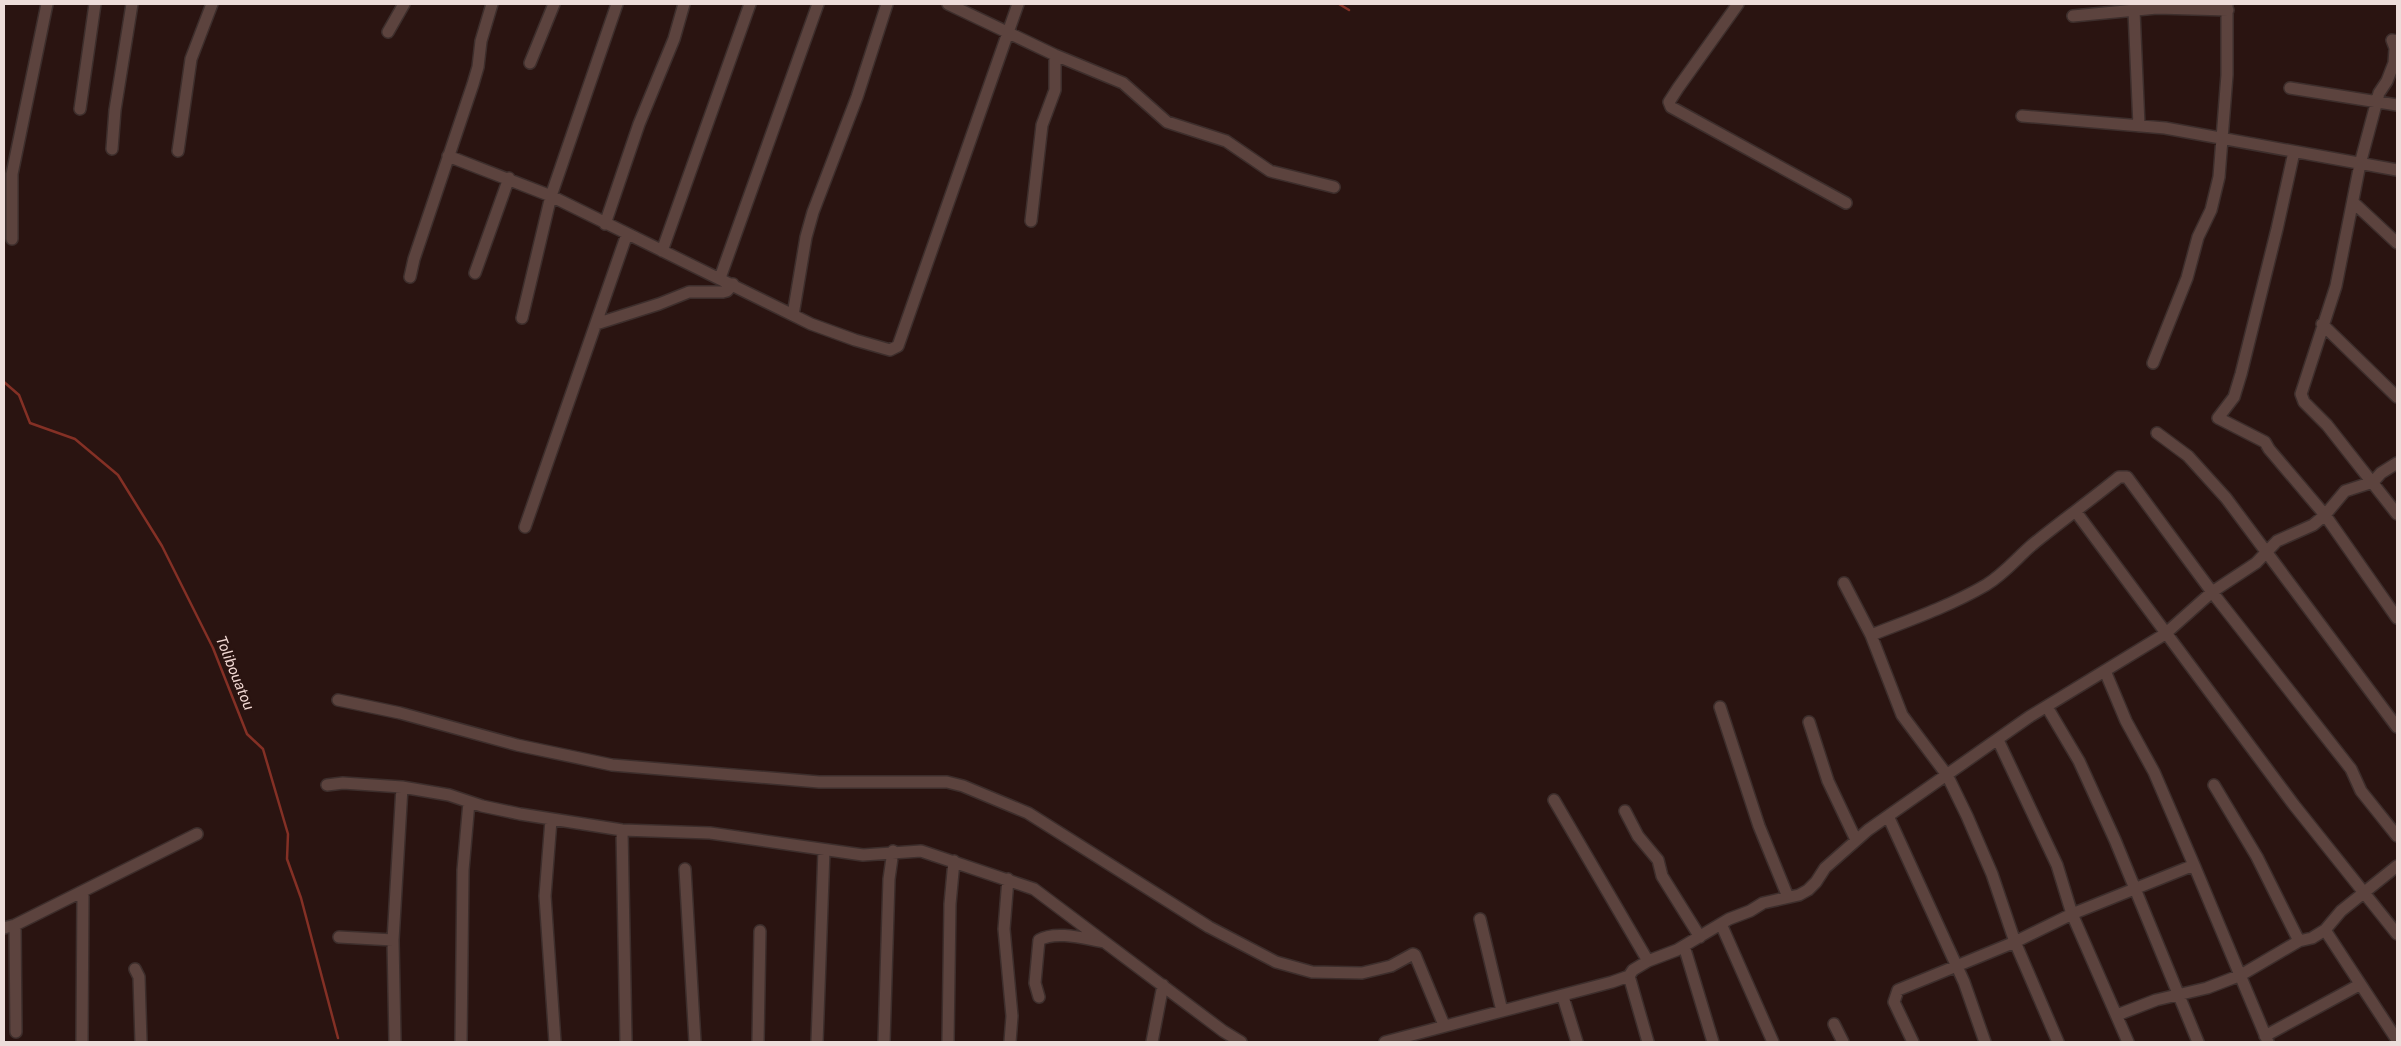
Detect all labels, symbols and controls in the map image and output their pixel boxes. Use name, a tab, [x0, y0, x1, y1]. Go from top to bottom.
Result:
water label: Tolibouatou	[213, 633, 258, 712]

